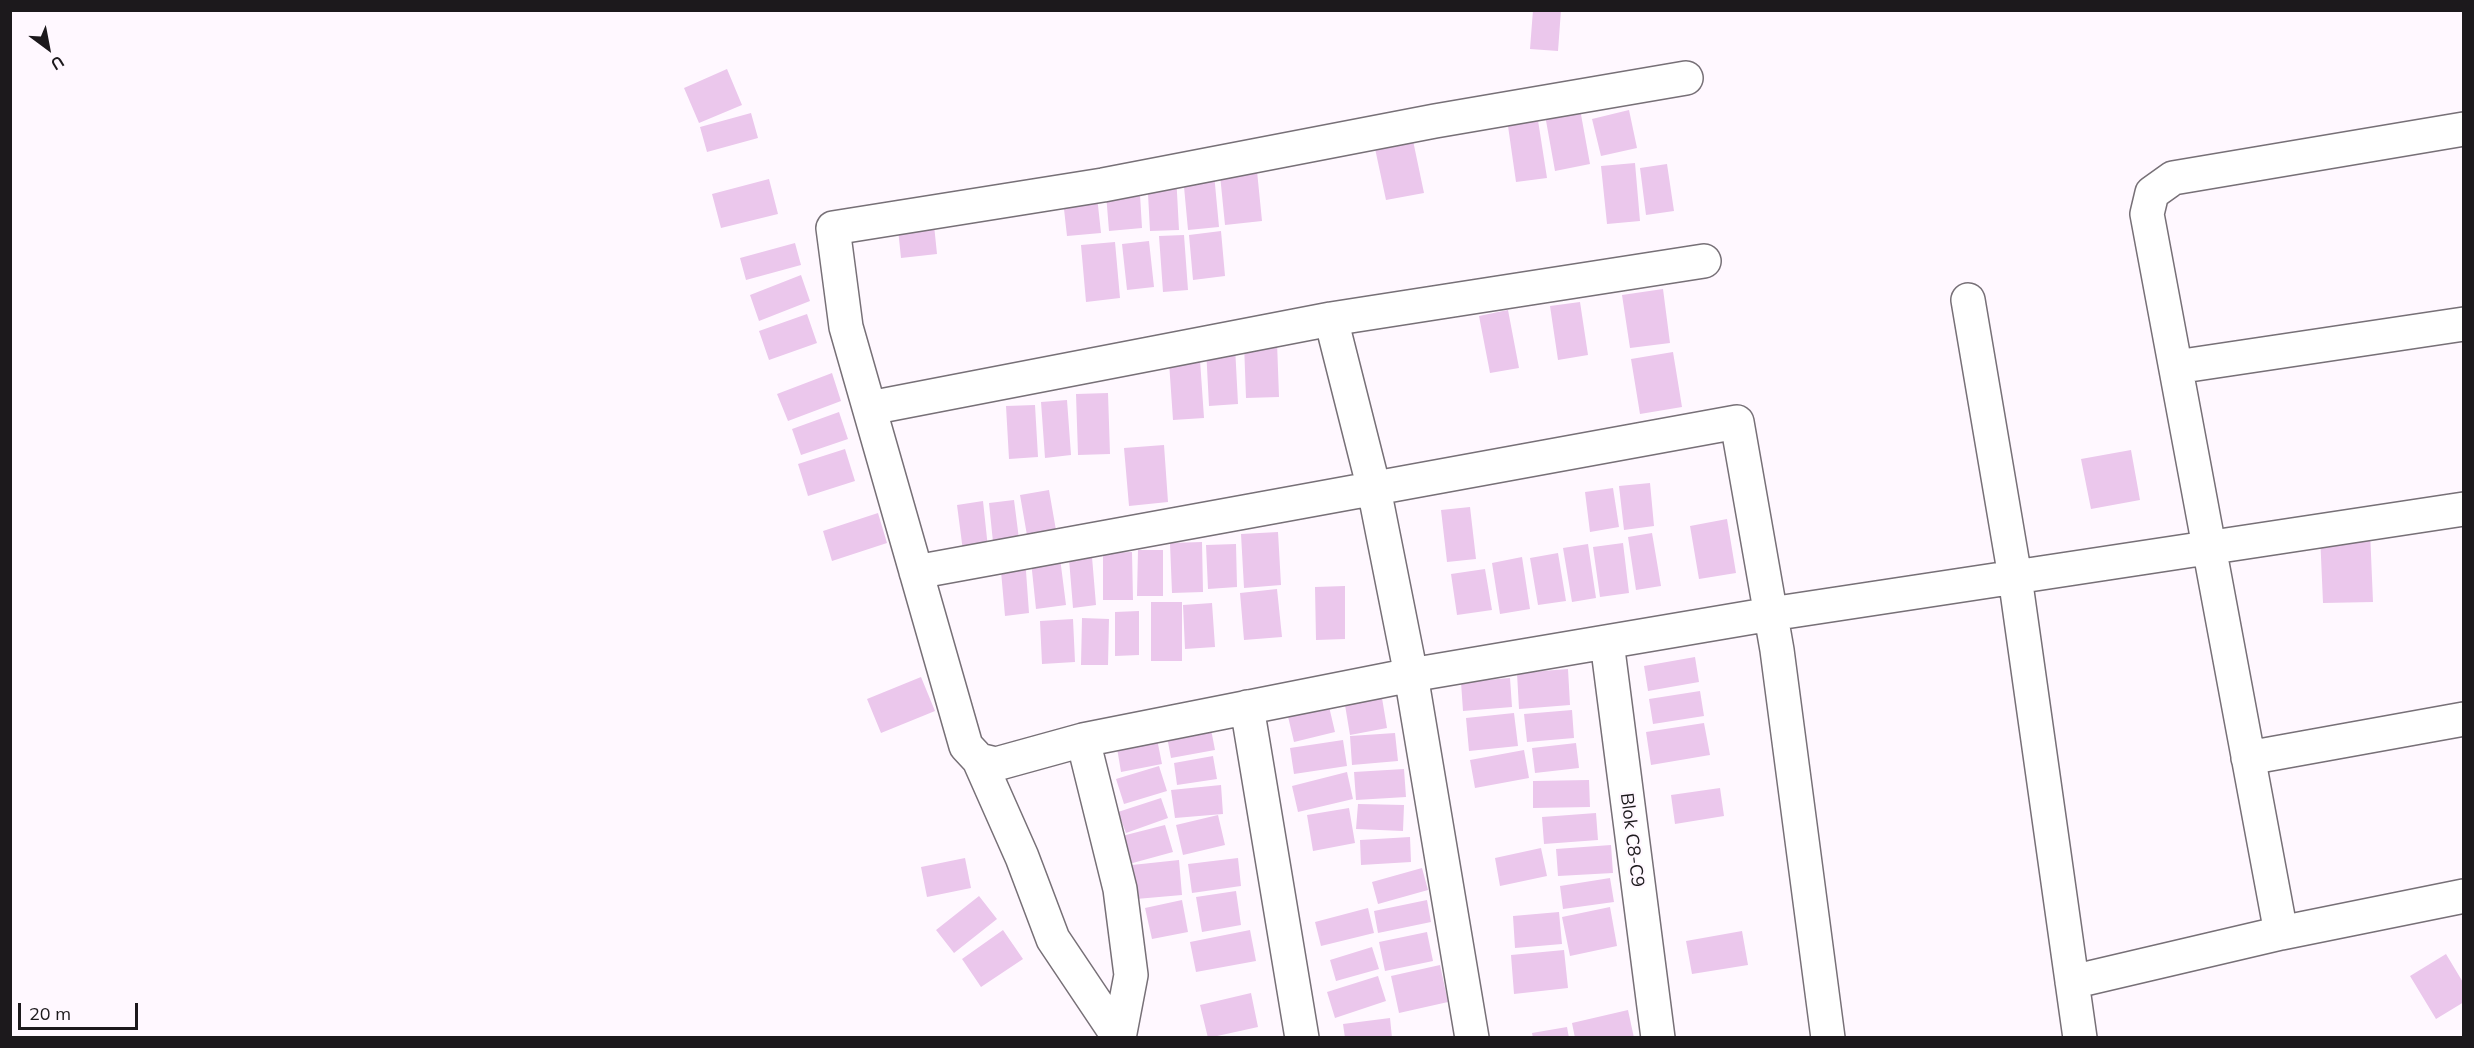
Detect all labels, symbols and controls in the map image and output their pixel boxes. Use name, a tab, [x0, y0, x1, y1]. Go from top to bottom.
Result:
north arrow	[18, 18, 78, 78]
text: U	[47, 52, 68, 75]
street label: Blok C8-C9	[1616, 792, 1648, 888]
scale bar	[21, 991, 141, 1029]
text: 20 m	[29, 1002, 71, 1025]

